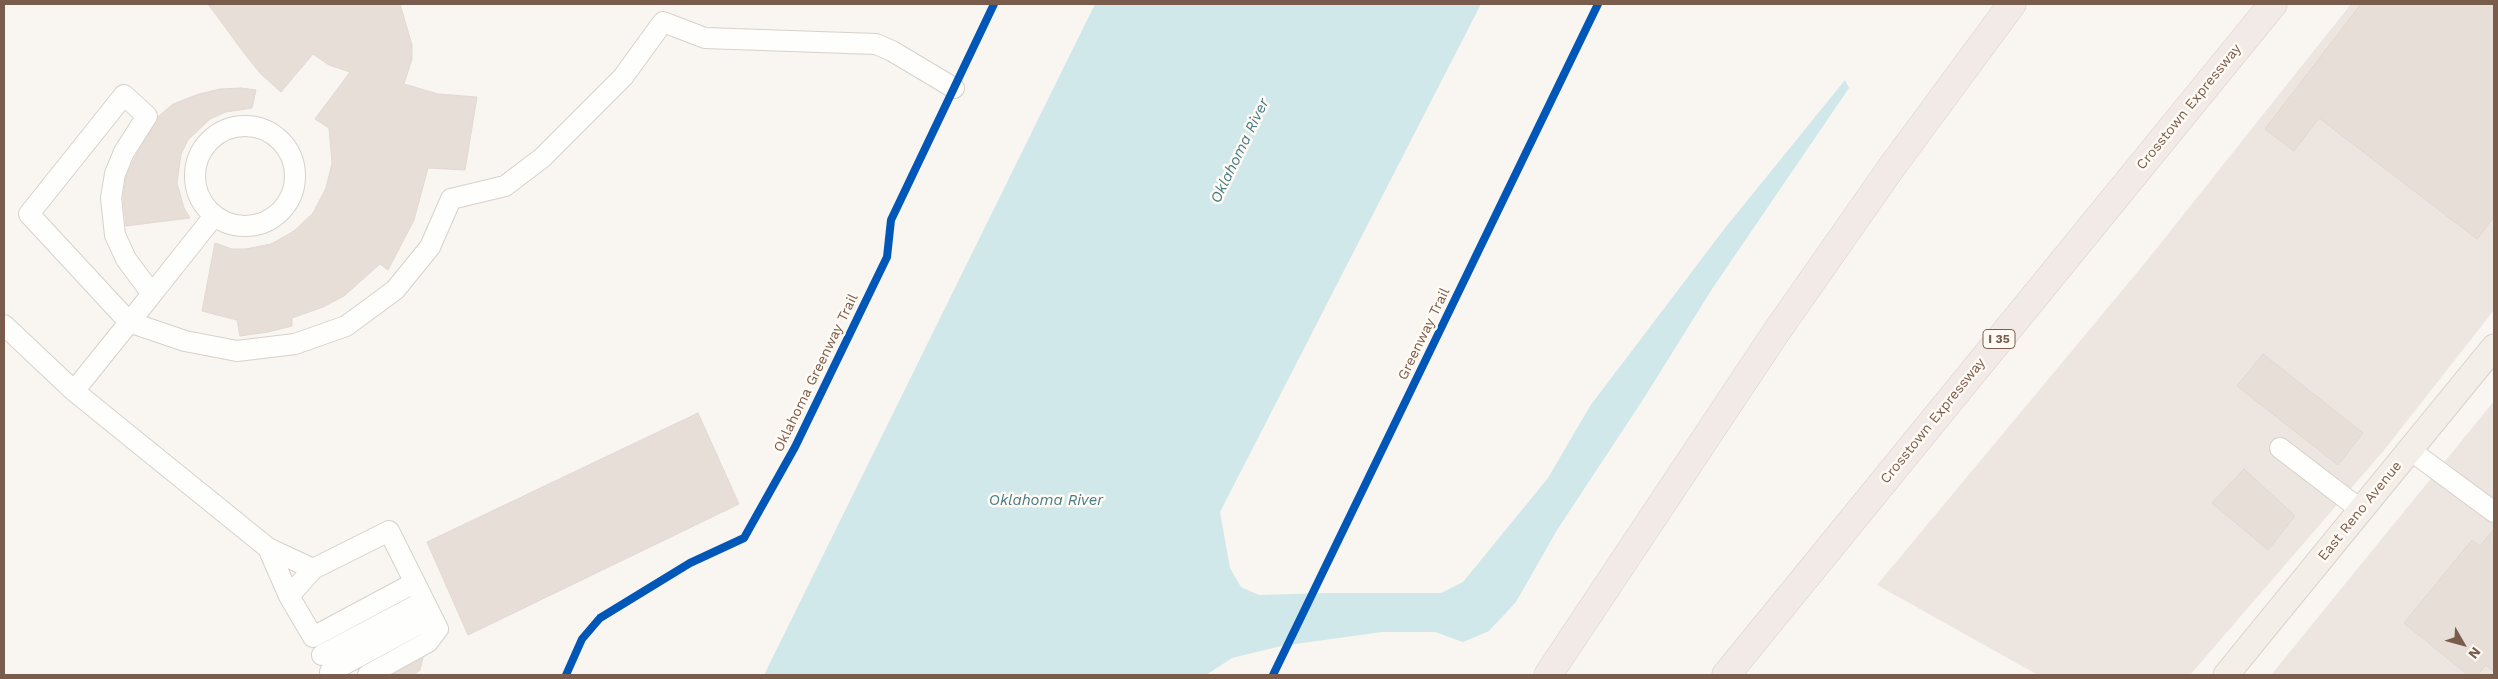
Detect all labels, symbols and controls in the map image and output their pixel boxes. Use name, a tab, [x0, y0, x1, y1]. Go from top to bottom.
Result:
street label: Crosstown Expressway	[2133, 41, 2245, 173]
water label: Oklahoma River	[1207, 96, 1273, 206]
street label: Greenway Trail	[1394, 285, 1454, 383]
street label: Oklahoma Greenway Trail	[770, 291, 862, 455]
road number: I 35	[1983, 329, 2015, 348]
street label: Crosstown Expressway	[1877, 355, 1989, 487]
street label: East Reno Avenue	[2315, 458, 2405, 564]
water label: Oklahoma River	[989, 492, 1103, 510]
north arrow	[2438, 619, 2488, 669]
text: N	[2465, 644, 2484, 662]

